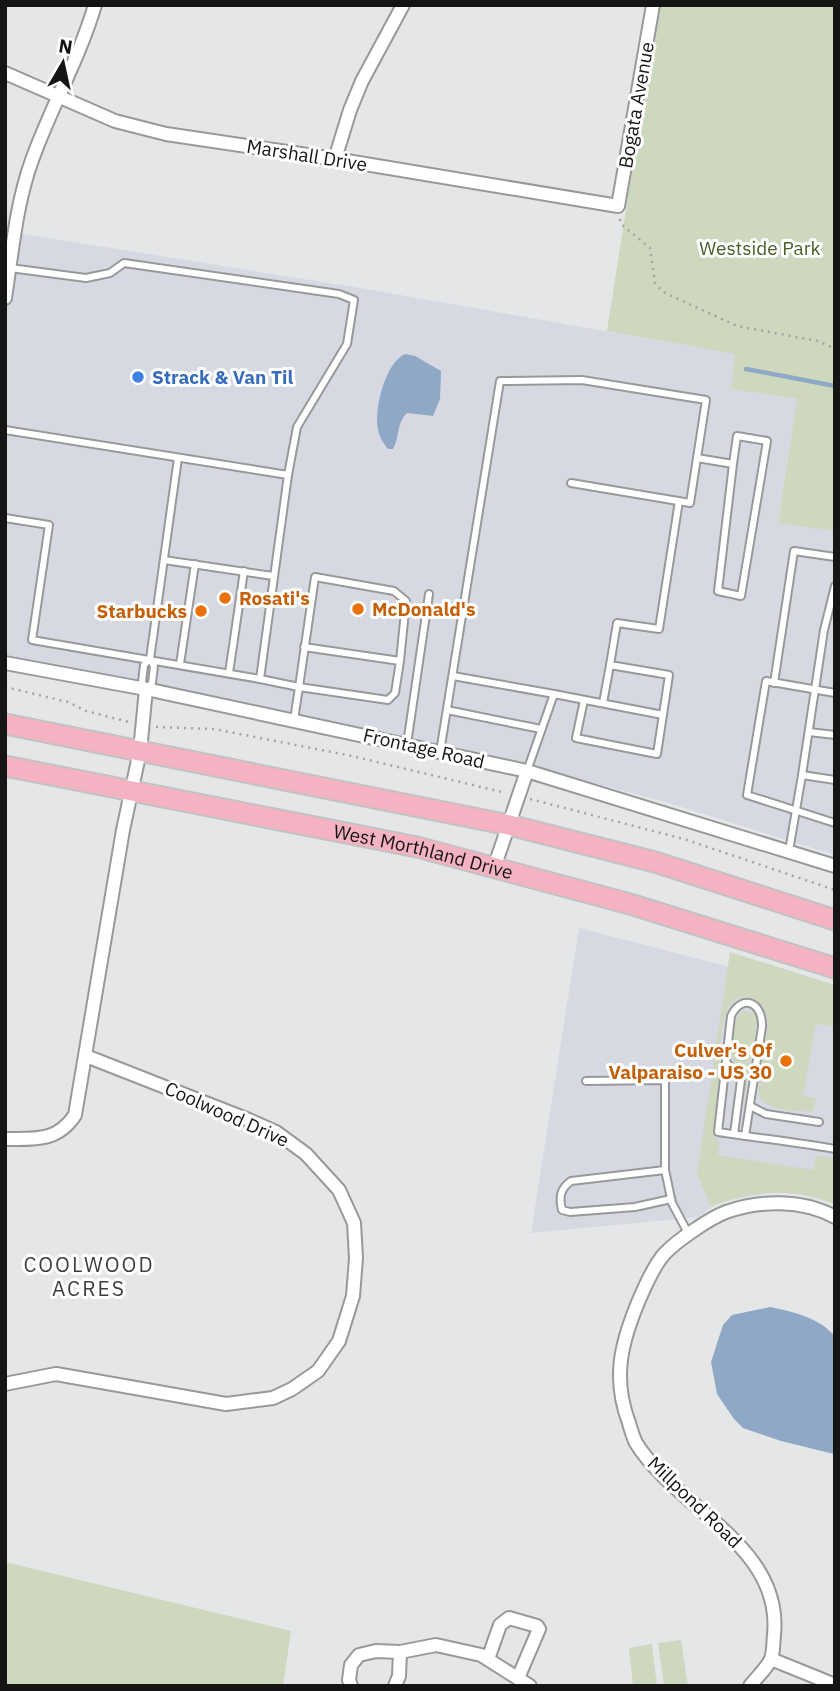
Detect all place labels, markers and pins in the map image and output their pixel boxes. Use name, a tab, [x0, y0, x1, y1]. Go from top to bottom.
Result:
place label: Strack & Van Til	[152, 365, 293, 389]
marker: Strack & Van Til	[130, 369, 146, 385]
place label: Rosati's	[239, 586, 310, 610]
marker: Rosati's	[217, 590, 233, 606]
place label: McDonald's	[372, 597, 475, 621]
place label: Starbucks	[96, 599, 187, 623]
marker: McDonald's	[350, 601, 366, 617]
marker: Starbucks	[193, 603, 209, 619]
place label: Culver's Of Valparaiso - US 30	[609, 1038, 772, 1084]
marker: Culver's Of Valparaiso - US 30	[778, 1053, 794, 1069]

